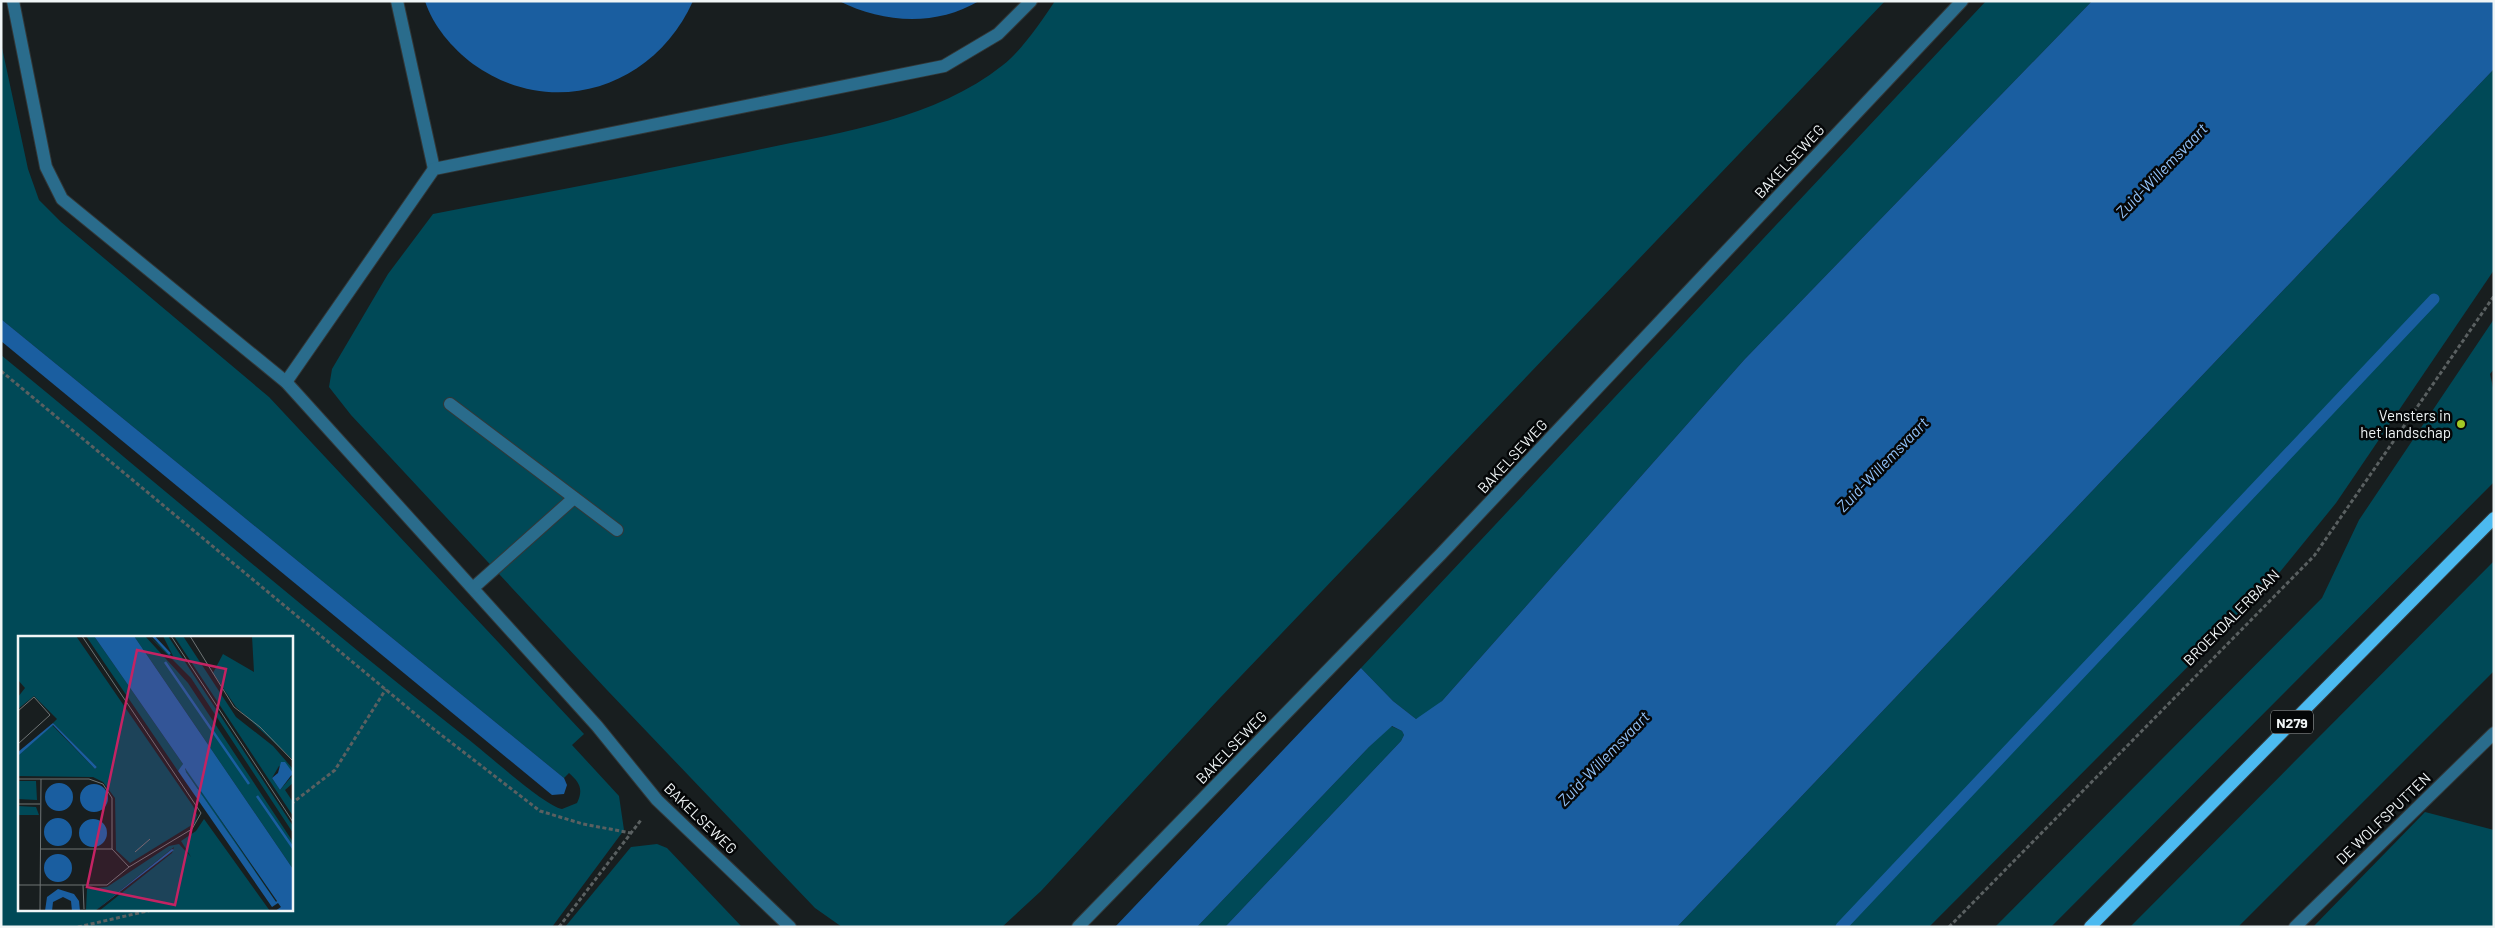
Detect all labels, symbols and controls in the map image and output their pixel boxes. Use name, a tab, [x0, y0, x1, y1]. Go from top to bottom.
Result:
water label: Zuid-Willemsvaart	[2111, 119, 2211, 221]
street label: BAKELSEWEG	[1750, 120, 1828, 202]
place label: Vensters in het landschap	[2360, 406, 2451, 441]
water label: Zuid-Willemsvaart	[1832, 413, 1932, 515]
street label: BAKELSEWEG	[1473, 415, 1551, 497]
marker: Vensters in het landschap	[2455, 418, 2467, 430]
street label: BROEKDALERBAAN	[2179, 565, 2283, 669]
inset map	[18, 636, 292, 910]
street label: BAKELSEWEG	[1192, 707, 1270, 787]
water label: Zuid-Willemsvaart	[1553, 707, 1653, 809]
road number: N279	[2271, 710, 2313, 734]
street label: DE WOLFSPUTTEN	[2332, 768, 2434, 868]
street label: BAKELSEWEG	[661, 779, 741, 857]

